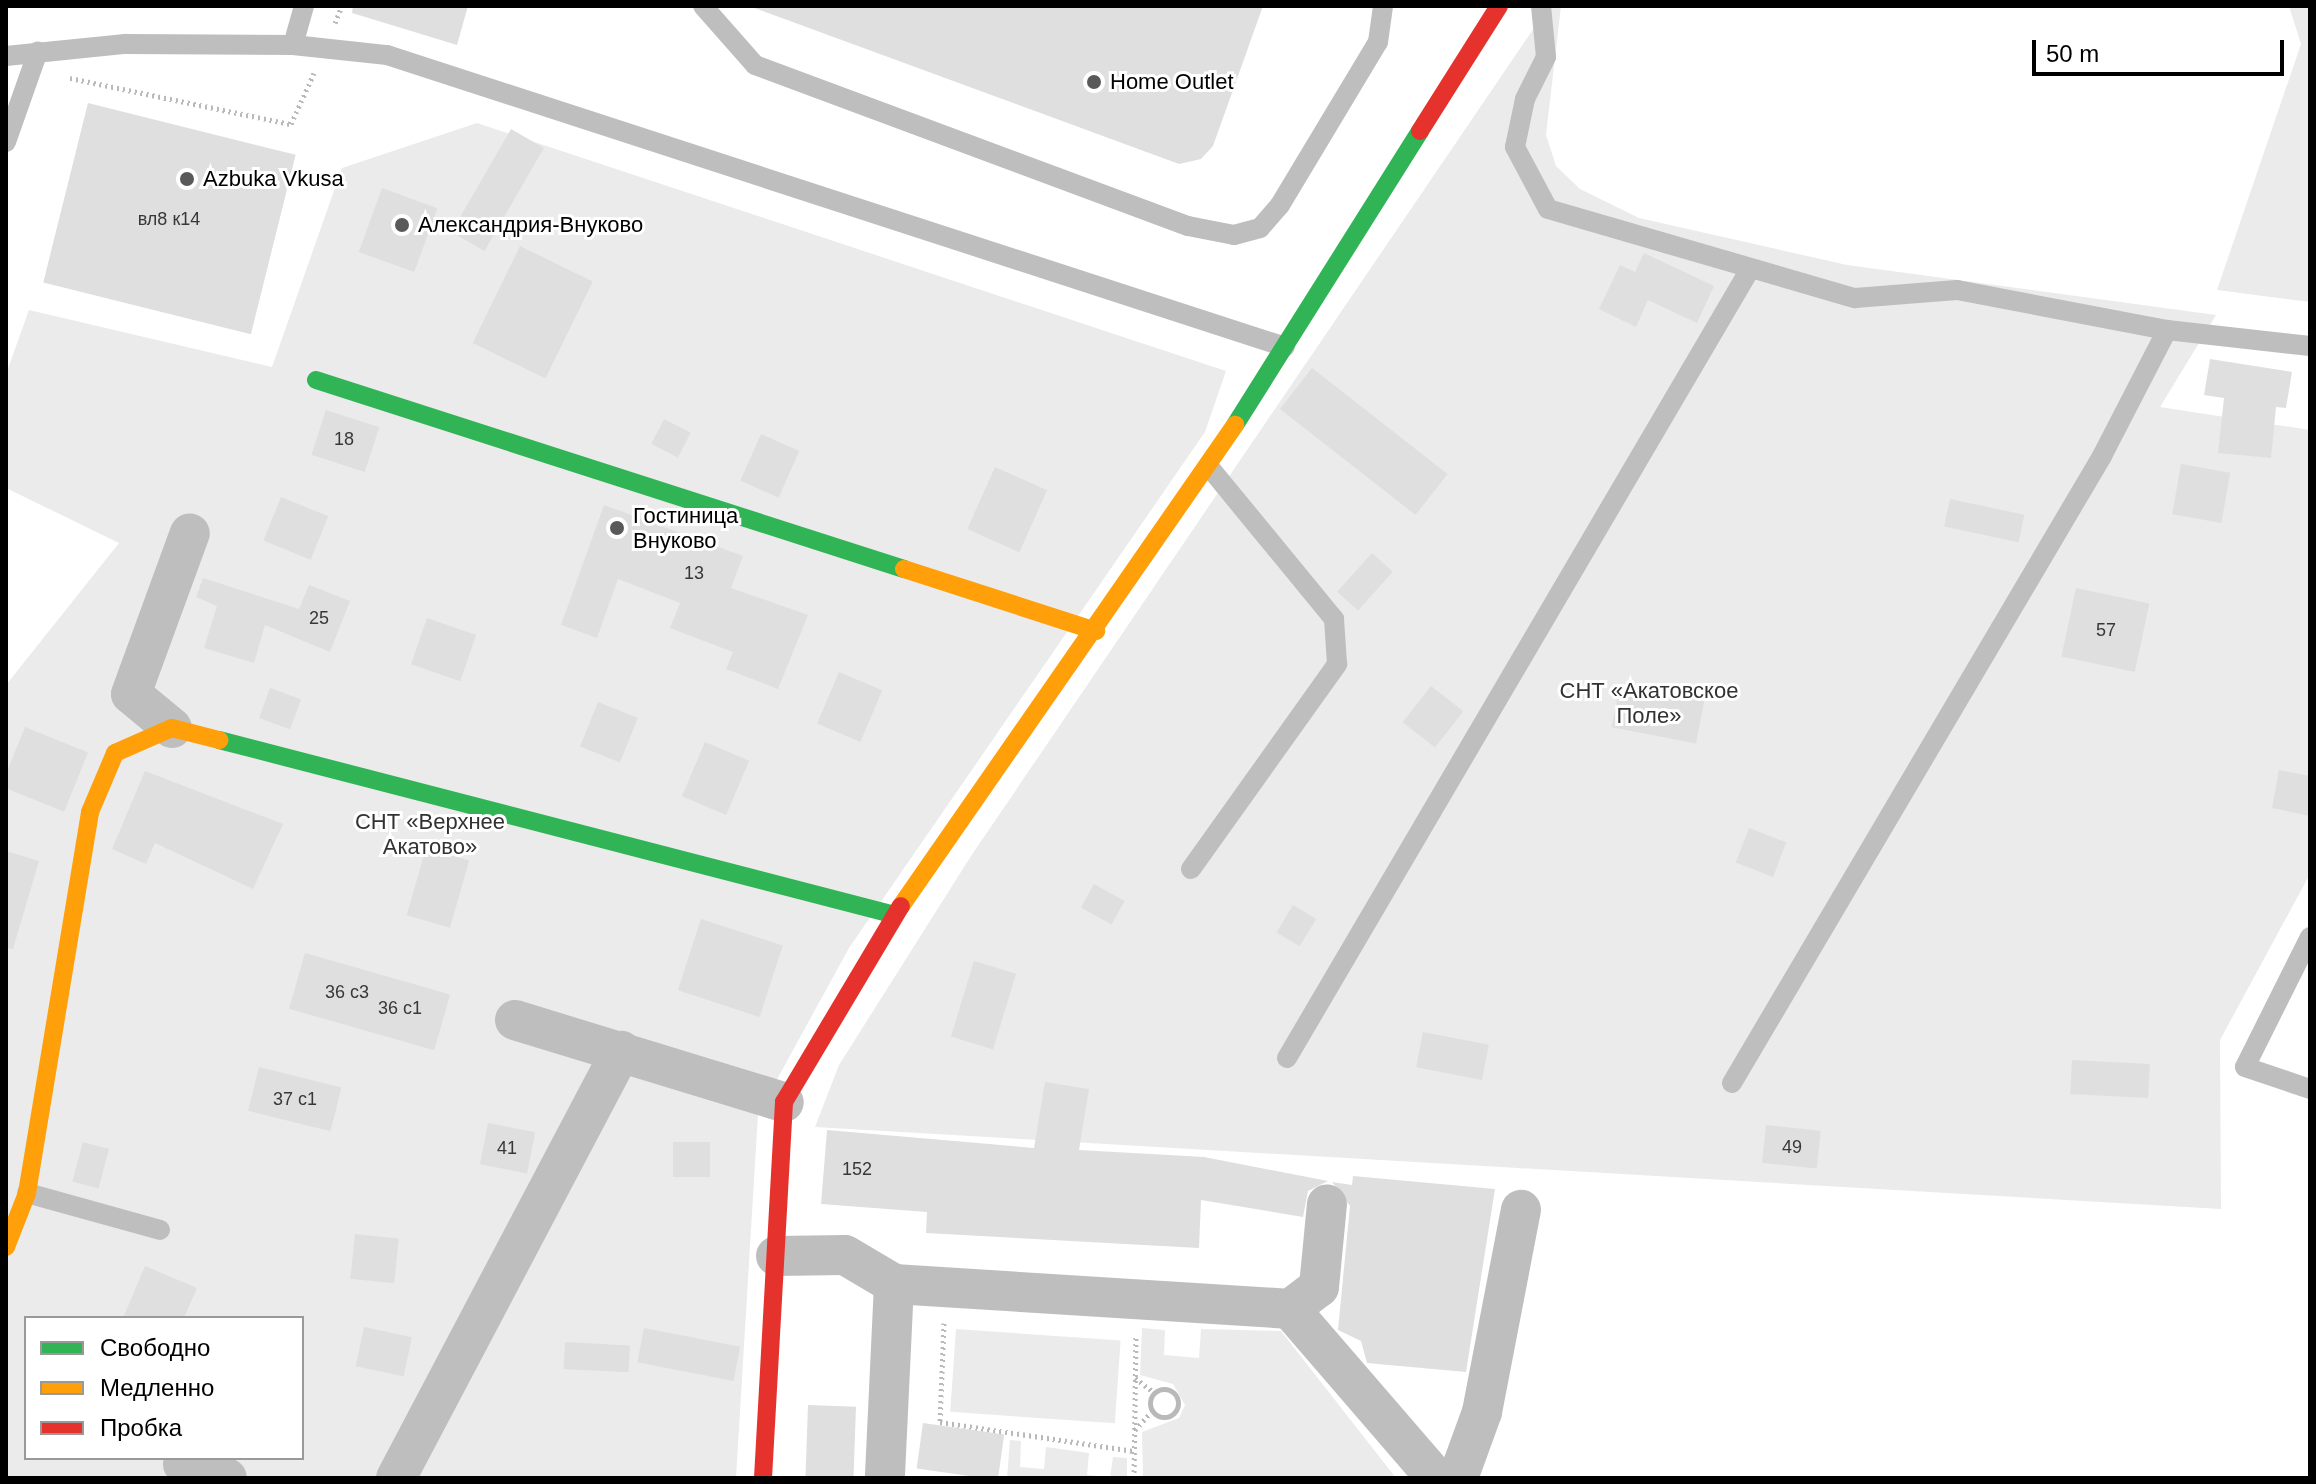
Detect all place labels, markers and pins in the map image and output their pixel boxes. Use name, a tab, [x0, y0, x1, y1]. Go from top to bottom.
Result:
place label: Home Outlet	[1110, 69, 1233, 95]
marker: Home Outlet	[1085, 73, 1103, 91]
place label: Azbuka Vkusa	[203, 166, 344, 192]
marker: Azbuka Vkusa	[178, 170, 196, 188]
place label: Александрия-Внуково	[418, 212, 643, 238]
marker: Александрия-Внуково	[393, 216, 411, 234]
place label: Гостиница Внуково	[633, 502, 738, 554]
marker: Гостиница Внуково	[608, 519, 626, 537]

